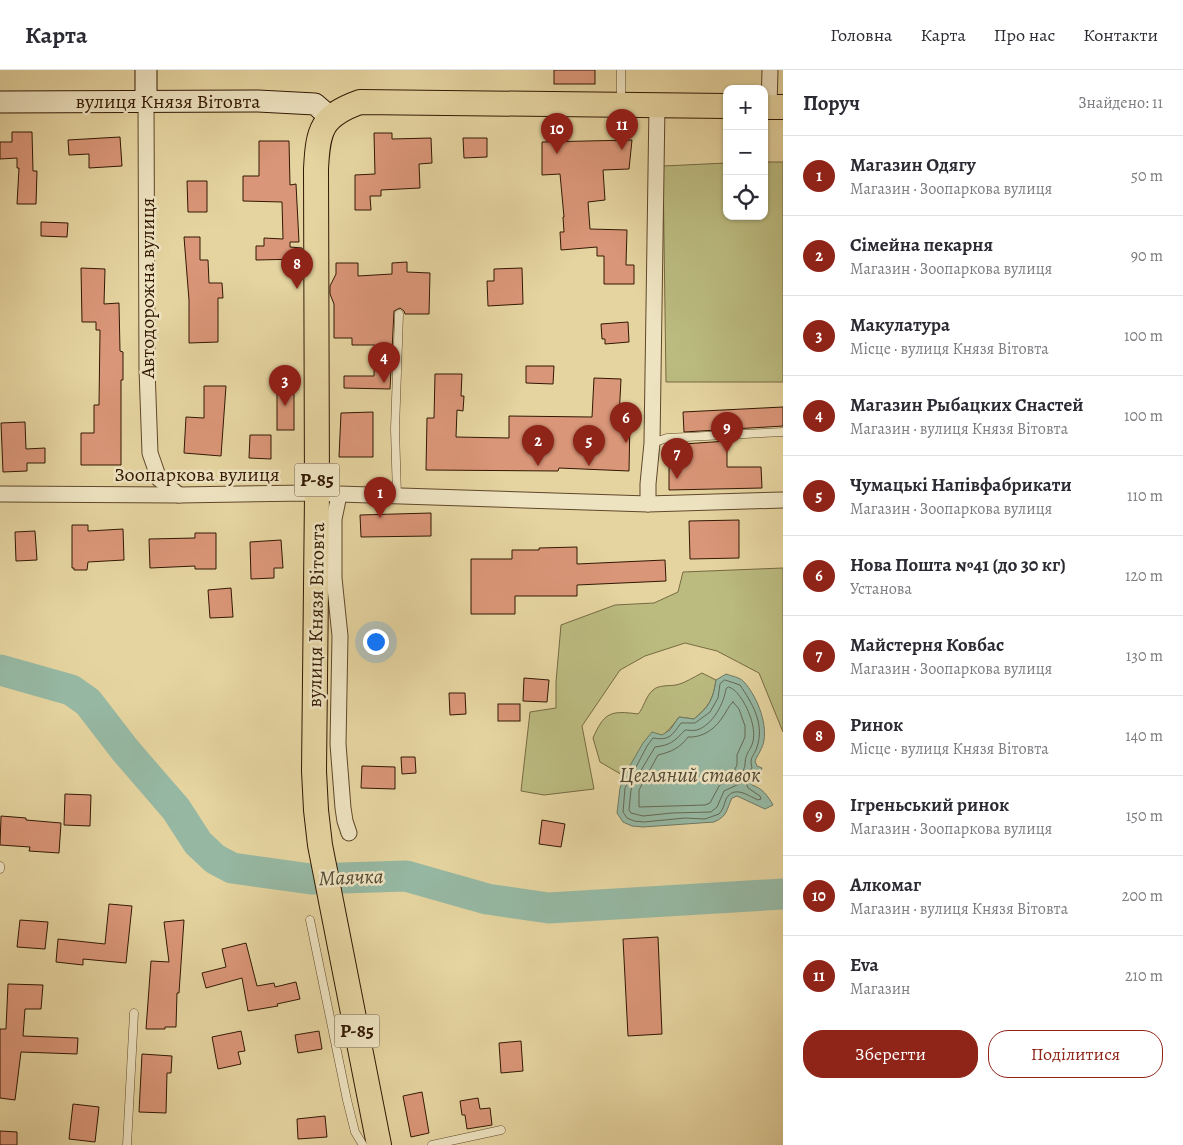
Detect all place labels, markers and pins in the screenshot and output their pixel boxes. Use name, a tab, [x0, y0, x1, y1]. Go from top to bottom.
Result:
pin: 11	[606, 109, 638, 150]
pin: 10	[541, 113, 573, 154]
pin: 8	[281, 248, 313, 289]
pin: 4	[368, 342, 400, 383]
pin: 3	[269, 365, 301, 406]
pin: 6	[610, 402, 642, 443]
pin: 9	[711, 412, 743, 453]
pin: 2	[522, 425, 554, 466]
pin: 5	[573, 425, 605, 466]
pin: 7	[661, 438, 693, 479]
pin: 1	[364, 477, 396, 518]

